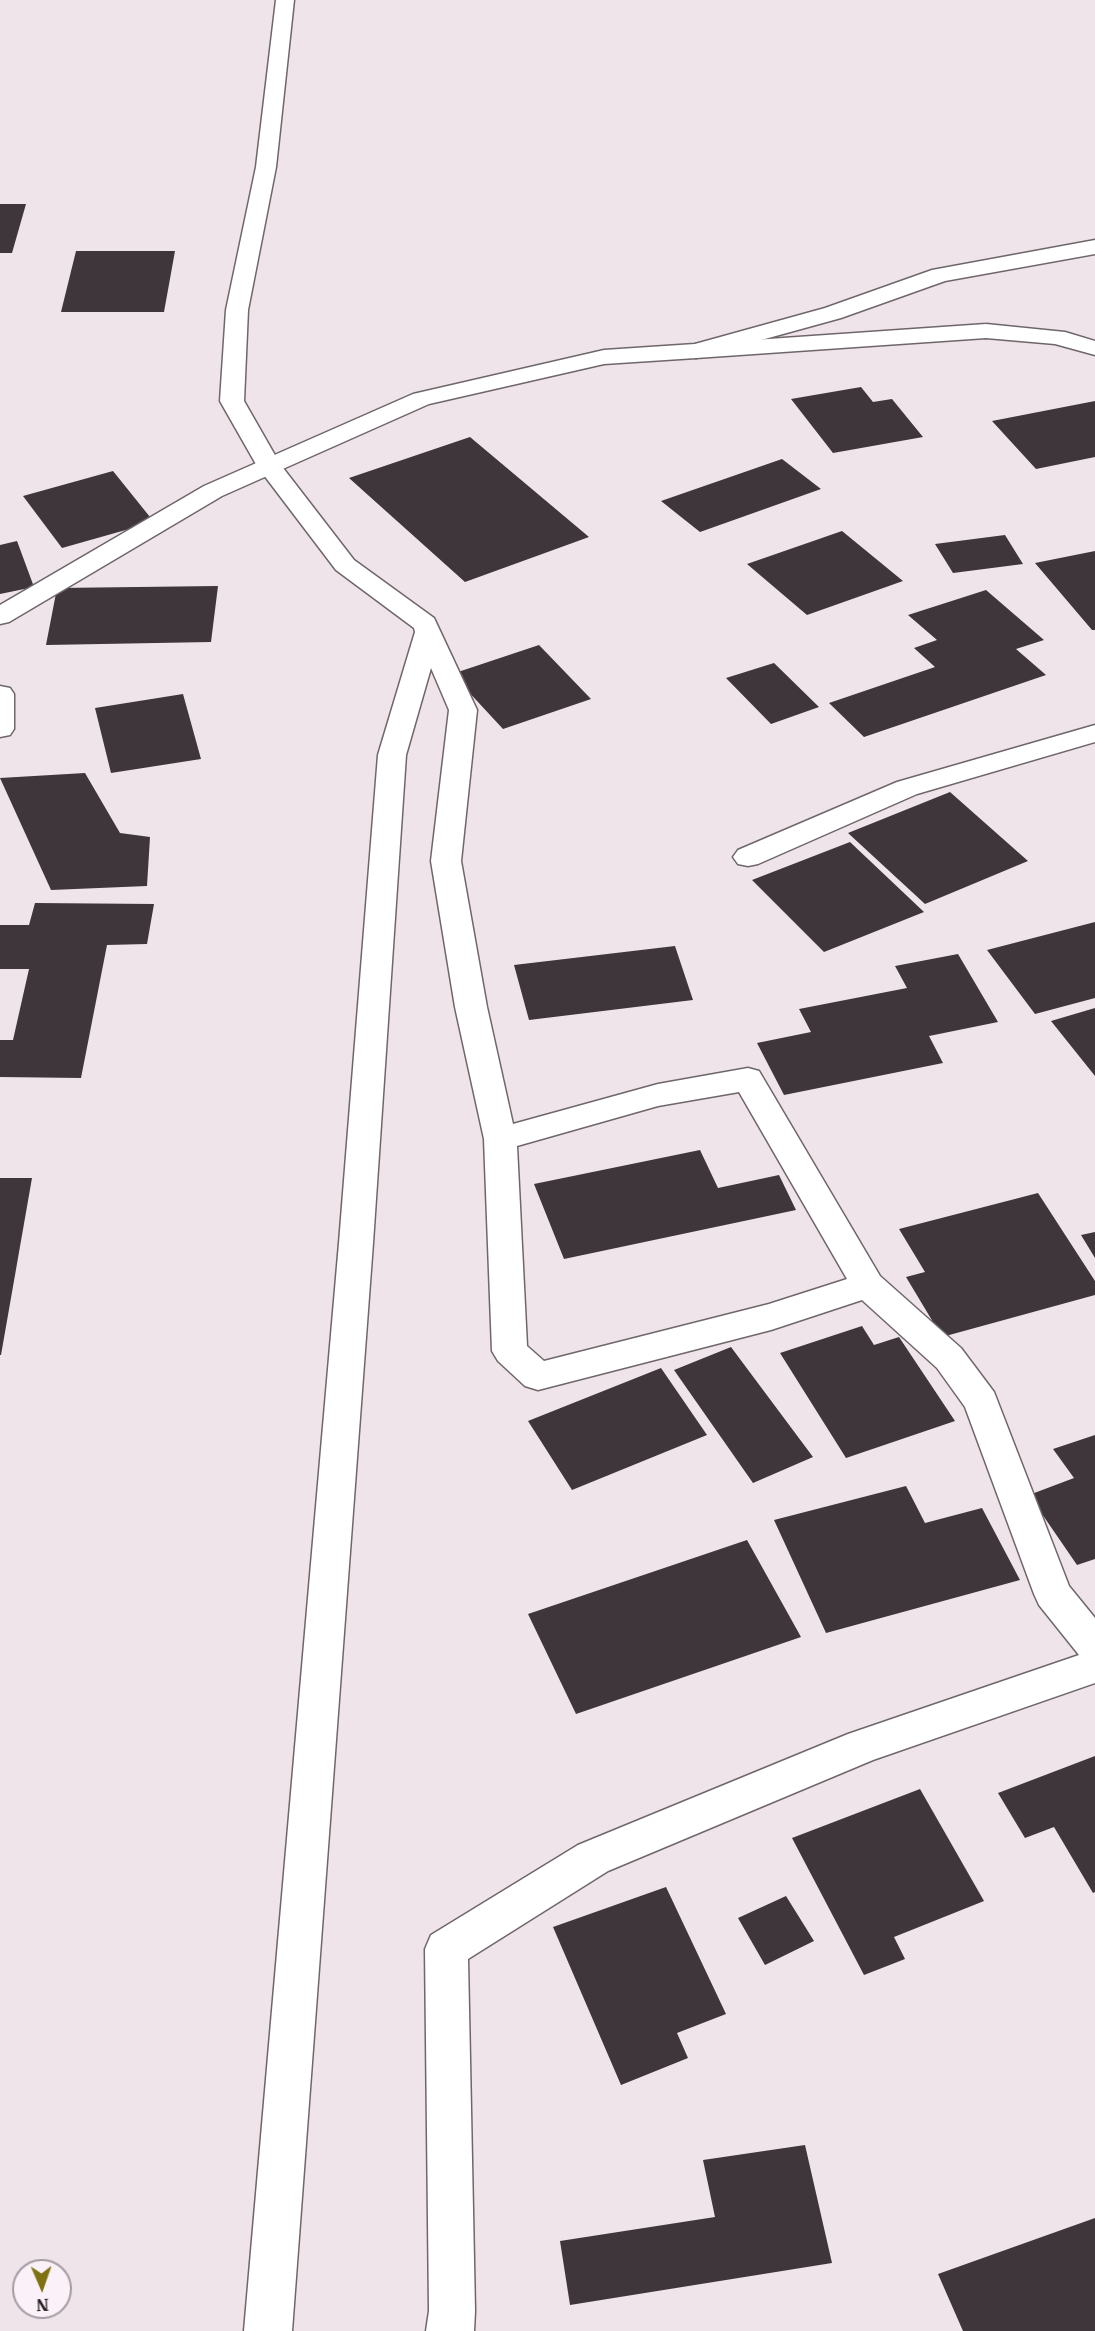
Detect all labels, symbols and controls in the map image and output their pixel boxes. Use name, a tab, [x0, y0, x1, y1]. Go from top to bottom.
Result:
north arrow	[12, 2259, 72, 2319]
text: N	[36, 2295, 49, 2315]

